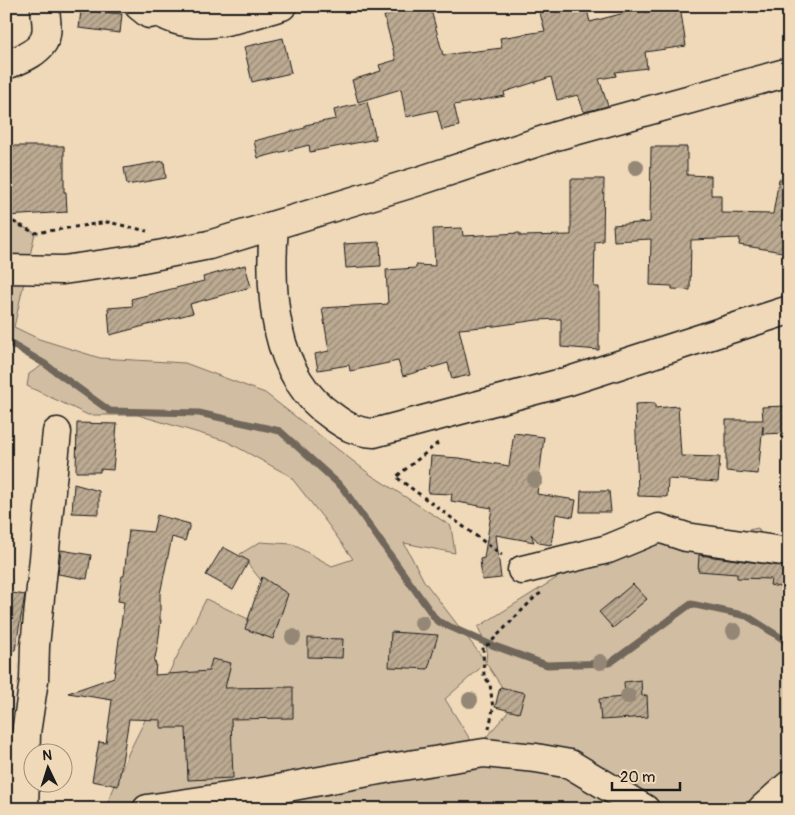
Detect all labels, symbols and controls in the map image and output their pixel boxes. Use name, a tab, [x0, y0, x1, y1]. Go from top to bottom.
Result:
north arrow	[22, 742, 72, 792]
text: N	[42, 747, 52, 764]
scale bar	[612, 760, 680, 792]
text: 20 m	[620, 768, 655, 787]

